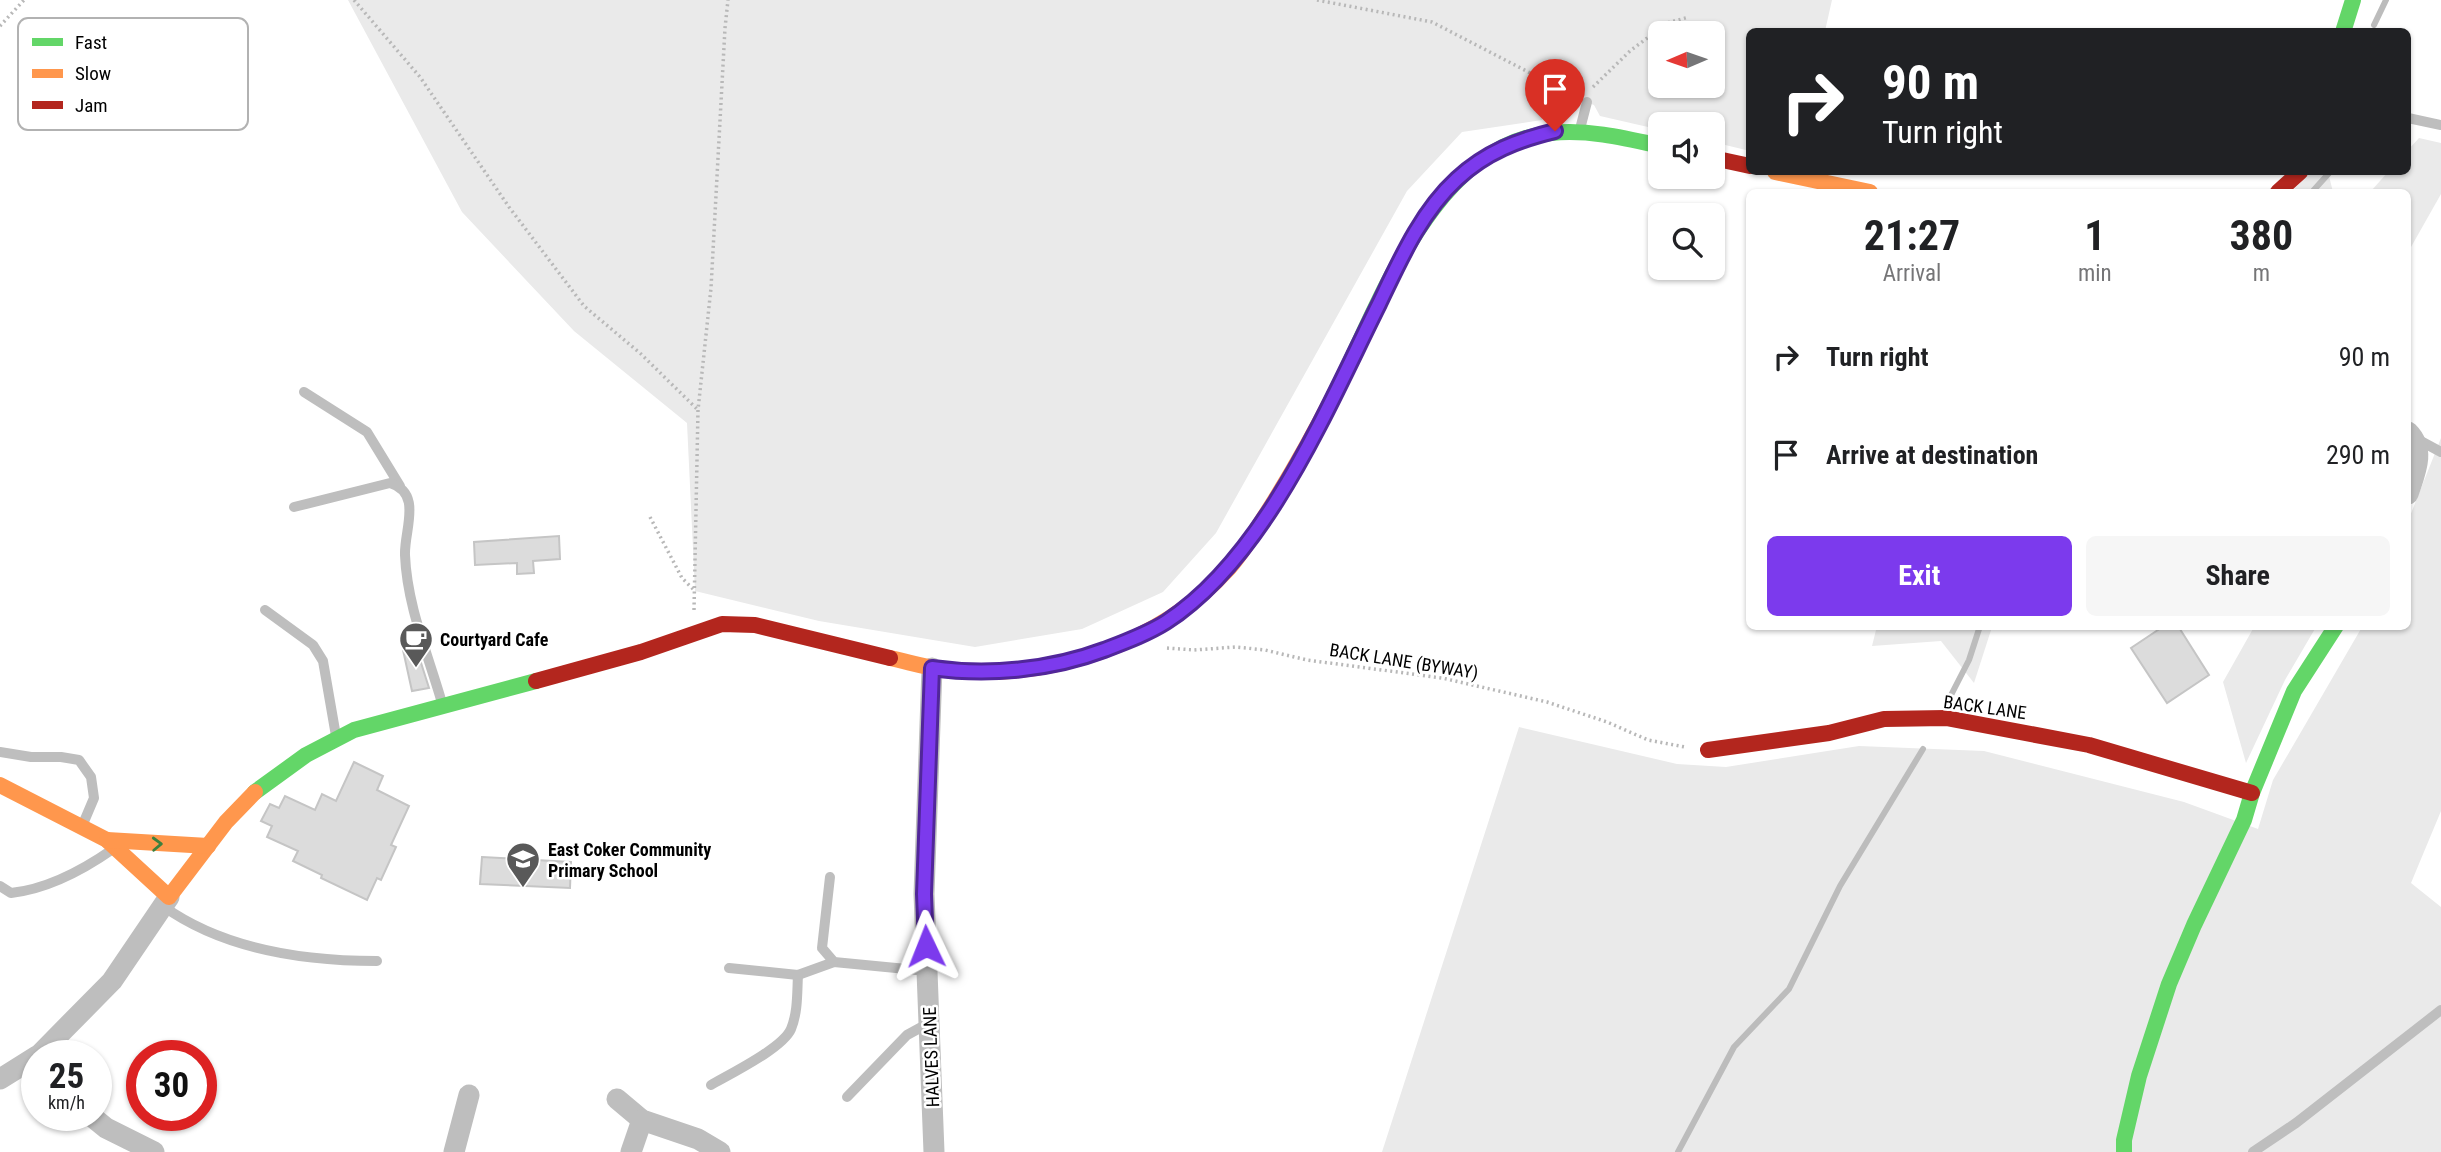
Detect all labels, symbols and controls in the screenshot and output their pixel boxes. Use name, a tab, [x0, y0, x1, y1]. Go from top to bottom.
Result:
legend	[18, 18, 248, 130]
north arrow	[1648, 21, 1726, 98]
map controls	[1648, 21, 1725, 280]
text: Fast	[75, 31, 107, 54]
text: 90 m	[1882, 54, 1979, 111]
icon: right	[1767, 56, 1858, 147]
pin	[1525, 59, 1585, 131]
text: Slow	[75, 62, 111, 85]
icon: arrive	[1536, 70, 1574, 108]
text: Jam	[75, 94, 108, 117]
button: sound	[1648, 112, 1725, 189]
text: Turn right	[1882, 113, 2003, 151]
button: search	[1648, 203, 1725, 280]
text: 21:27	[1864, 211, 1960, 260]
text: 1	[2084, 211, 2105, 260]
text: 380	[2229, 211, 2293, 260]
text: Arrival	[1883, 260, 1941, 287]
text: min	[2078, 260, 2112, 287]
text: m	[2253, 260, 2270, 287]
icon: right	[1767, 338, 1805, 376]
text: Turn right	[1826, 342, 1928, 372]
text: 90 m	[2339, 342, 2390, 372]
icon: arrive	[1767, 436, 1805, 474]
text: Arrive at destination	[1826, 440, 2038, 470]
text: 290 m	[2326, 440, 2390, 470]
button: Exit	[1767, 536, 2072, 616]
button: Share	[2086, 536, 2390, 616]
cafe icon: Courtyard Cafe	[397, 620, 435, 669]
place label: Courtyard Cafe	[440, 629, 549, 650]
street label: BACK LANE (BYWAY)	[1328, 639, 1480, 684]
street label: BACK LANE	[1942, 691, 2028, 723]
one-way arrow	[152, 836, 163, 851]
place label: East Coker Community Primary School	[548, 839, 711, 881]
school or university icon: East Coker Community Primary School	[504, 840, 542, 889]
position arrow	[889, 909, 963, 983]
street label: HALVES LANE	[919, 1006, 943, 1108]
speed limit sign: 30	[126, 1040, 217, 1131]
text: 25	[49, 1056, 84, 1097]
text: km/h	[48, 1092, 85, 1113]

